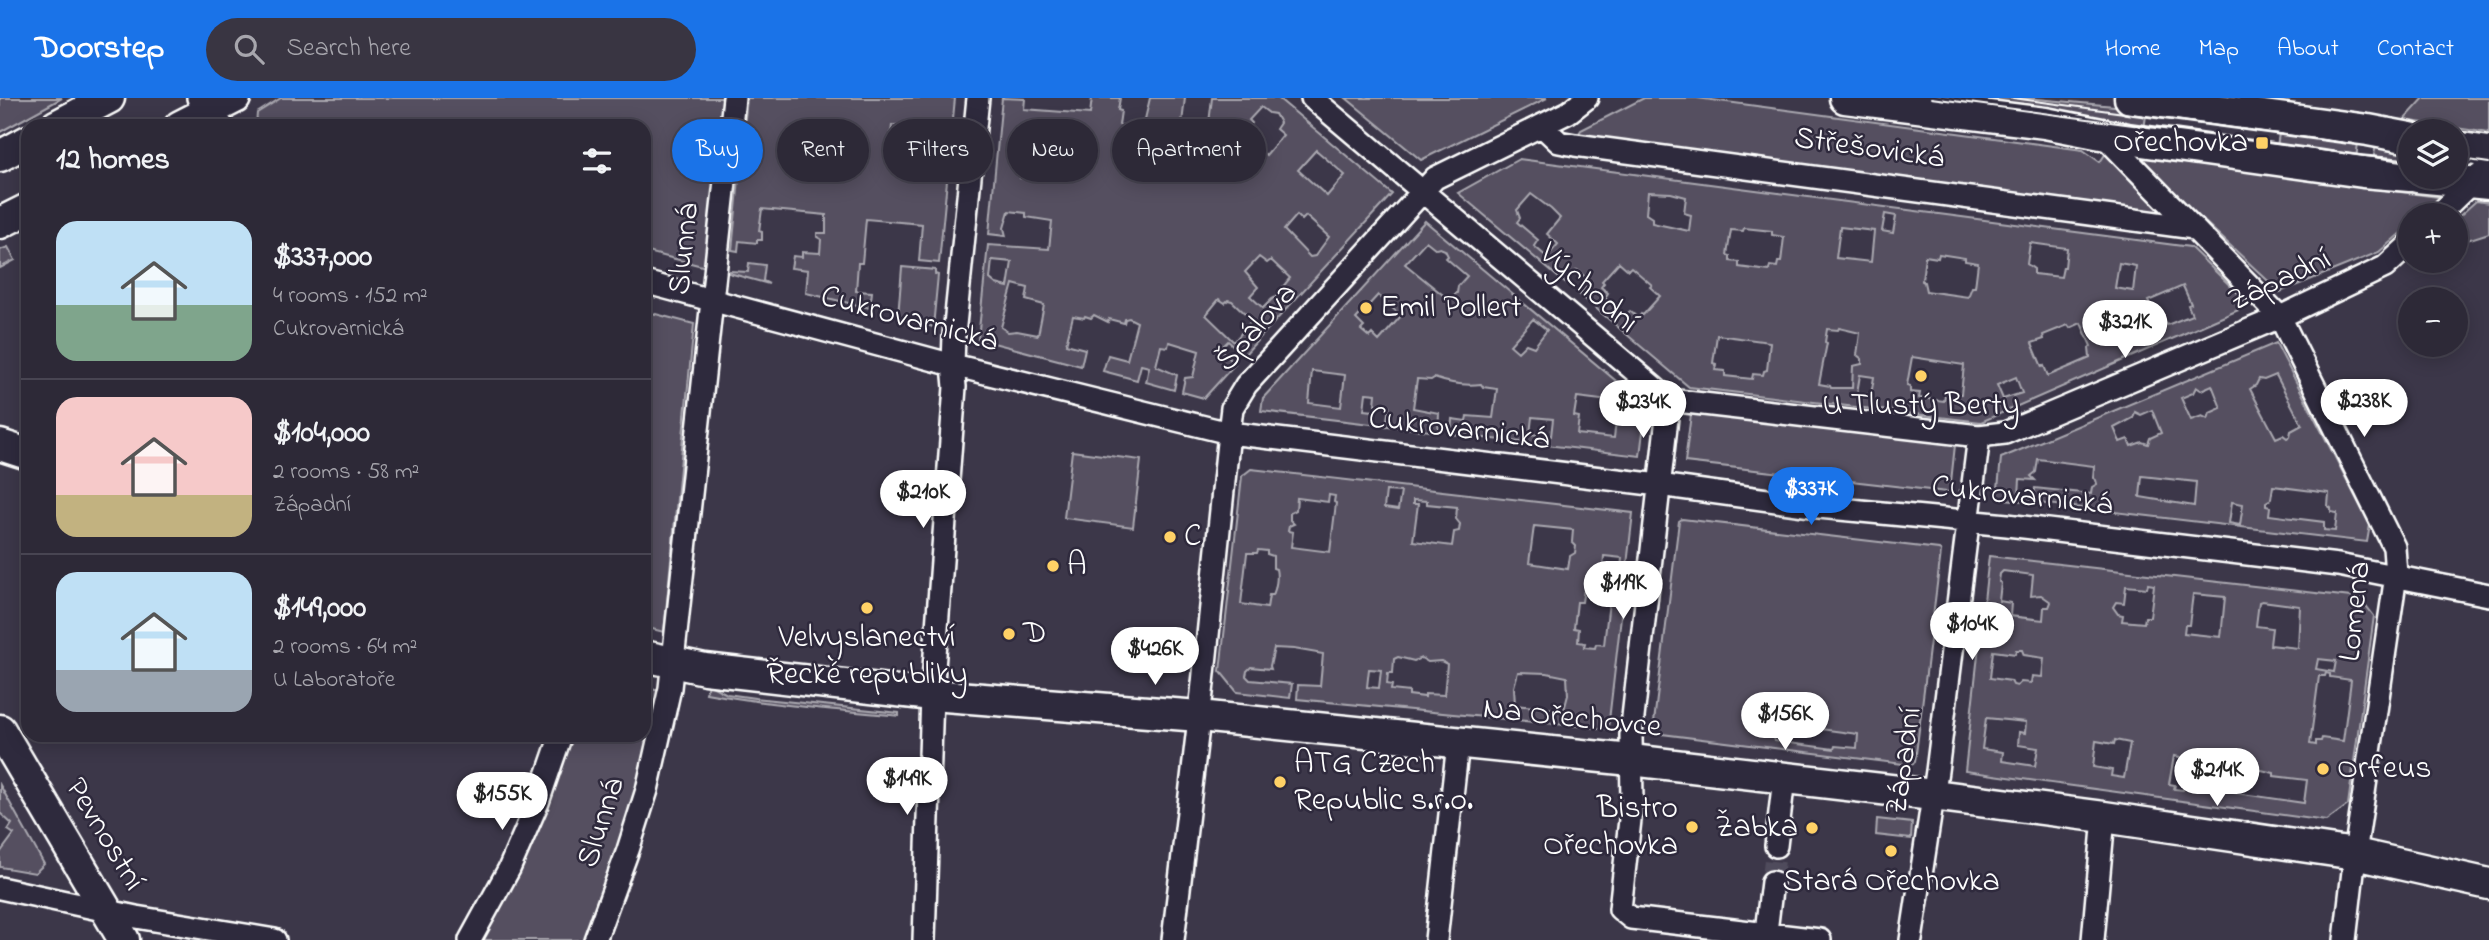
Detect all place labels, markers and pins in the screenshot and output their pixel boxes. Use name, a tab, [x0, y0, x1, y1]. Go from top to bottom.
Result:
place label: Ořechovka	[2113, 120, 2248, 167]
marker: Ořechovka	[2254, 135, 2270, 151]
place label: Emil Pollert	[1380, 285, 1522, 332]
marker: Emil Pollert	[1358, 300, 1374, 316]
pin: $321K	[2076, 300, 2174, 360]
marker: U Tlustý Berty	[1913, 368, 1929, 384]
pin: $234K	[1594, 380, 1692, 440]
pin: $238K	[2315, 380, 2413, 439]
place label: U Tlustý Berty	[1822, 383, 2020, 430]
pin: $337K	[1762, 468, 1860, 527]
pin: $210K	[874, 470, 972, 530]
place label: C	[1184, 514, 1202, 561]
marker: C	[1162, 529, 1178, 545]
place label: A	[1067, 543, 1087, 590]
marker: A	[1045, 558, 1061, 574]
pin: $119K	[1574, 561, 1672, 621]
marker: Velvyslanectví Řecké republiky	[859, 600, 875, 616]
pin: $104K	[1923, 602, 2021, 662]
place label: D	[1022, 611, 1047, 658]
place label: Velvyslanectví Řecké republiky	[766, 615, 968, 699]
marker: D	[1001, 626, 1017, 642]
pin: $426K	[1106, 628, 1204, 687]
pin: $156K	[1736, 692, 1834, 752]
place label: ATG Czech Republic s.r.o.	[1294, 741, 1473, 825]
place label: Orfeus	[2337, 746, 2432, 793]
pin: $214K	[2168, 748, 2266, 808]
pin: $149K	[858, 758, 956, 817]
marker: Orfeus	[2315, 761, 2331, 777]
pin: $155K	[453, 772, 551, 832]
marker: ATG Czech Republic s.r.o.	[1272, 774, 1288, 790]
place label: Bistro Ořechovka	[1543, 786, 1678, 870]
place label: Žabka	[1715, 805, 1798, 852]
marker: Bistro Ořechovka	[1684, 819, 1700, 835]
marker: Žabka	[1804, 820, 1820, 836]
marker: Stará Ořechovka	[1883, 843, 1899, 859]
place label: Stará Ořechovka	[1782, 859, 2000, 906]

